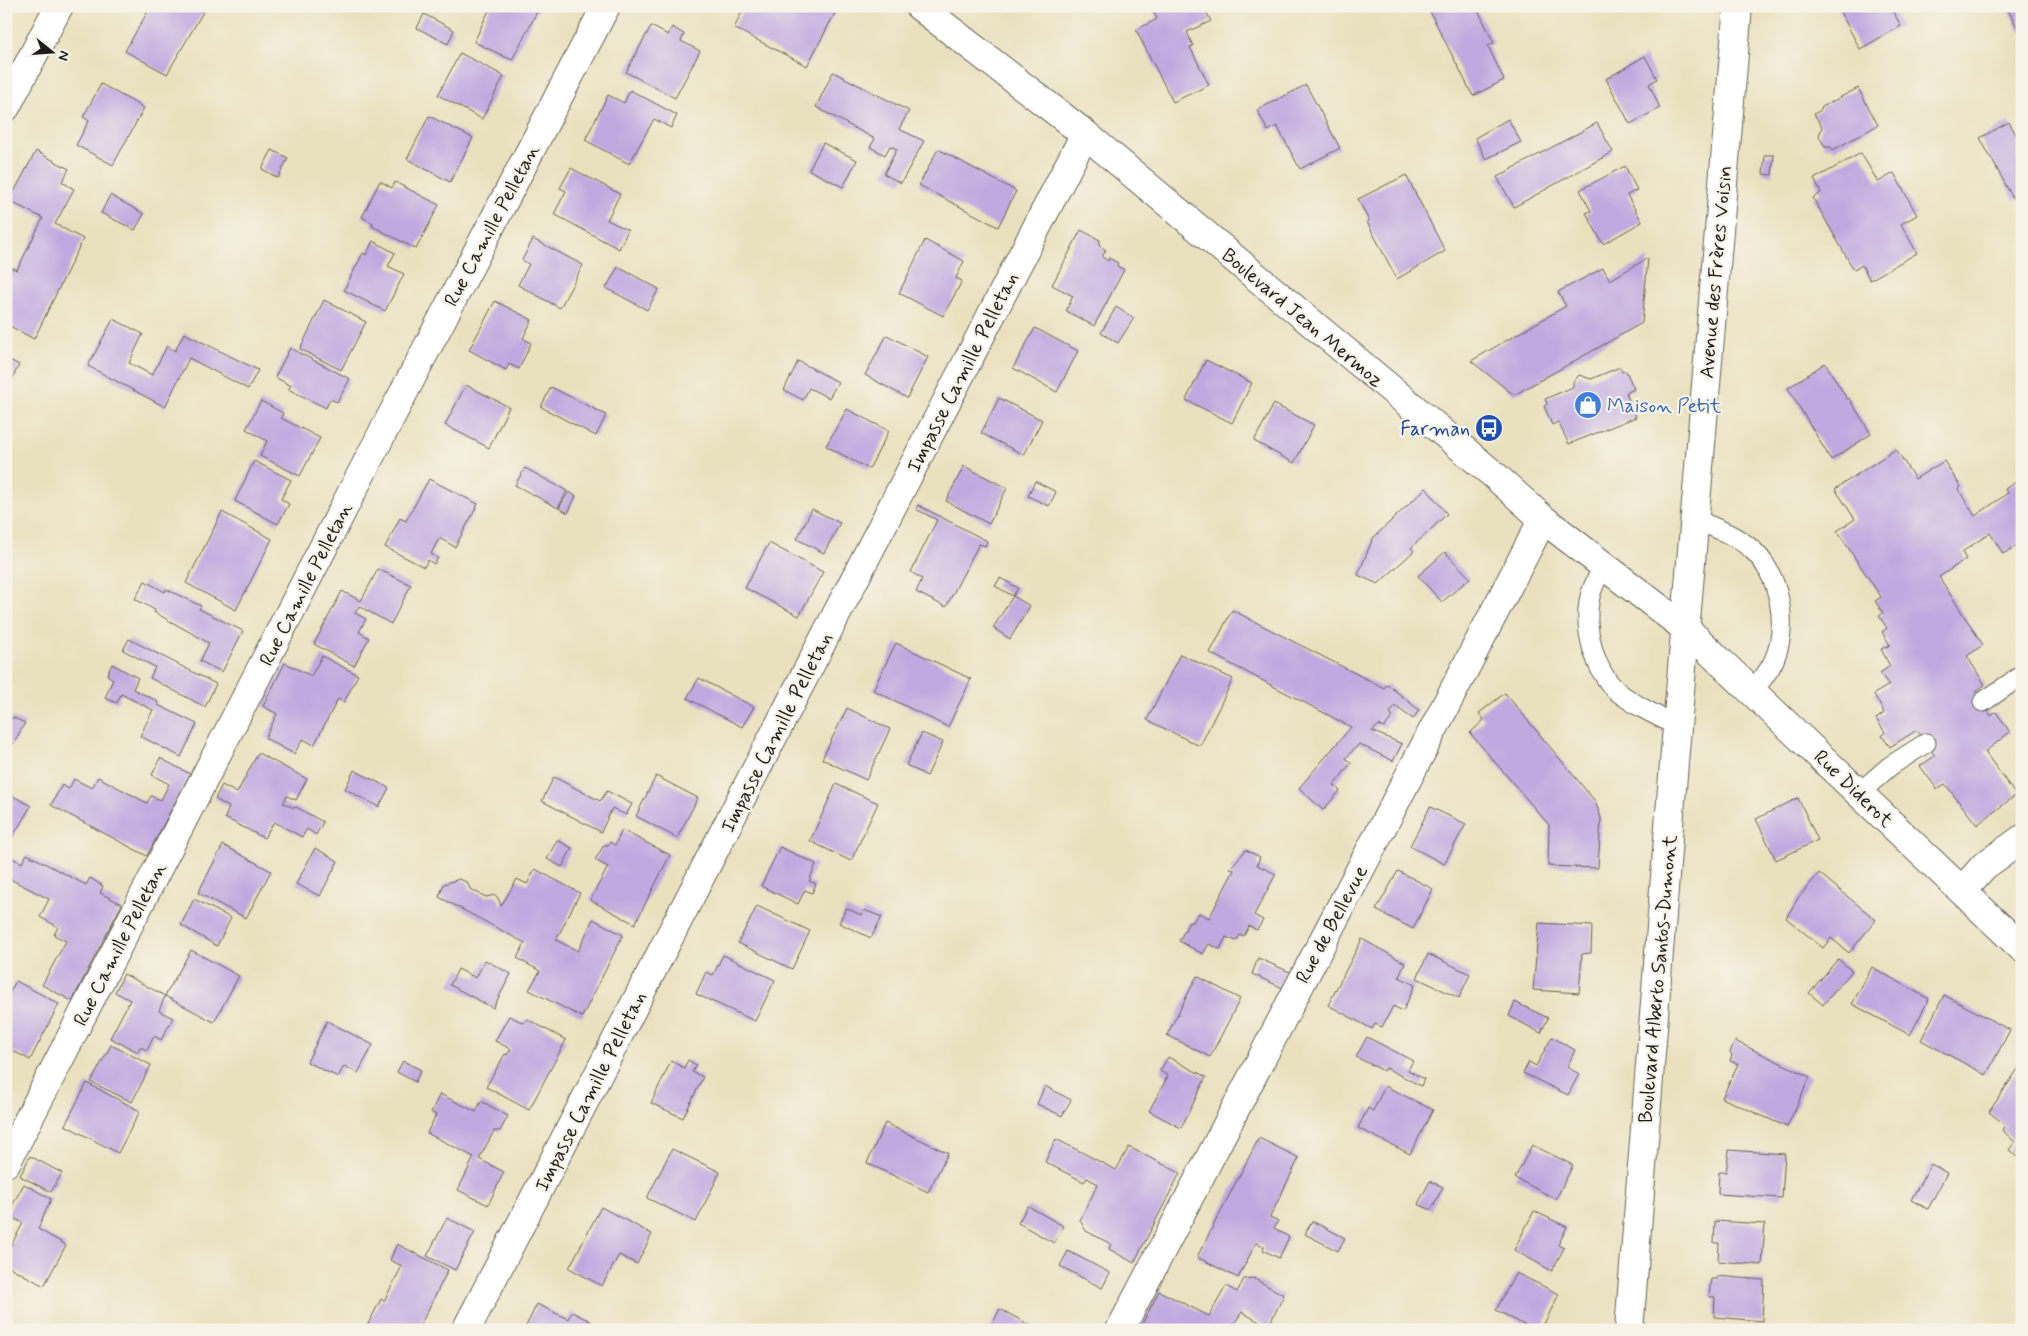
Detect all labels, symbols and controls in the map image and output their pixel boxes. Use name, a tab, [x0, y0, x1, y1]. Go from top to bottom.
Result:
north arrow	[28, 28, 78, 78]
text: N	[54, 48, 73, 63]
street label: Rue Camille Pelletan	[438, 140, 547, 311]
street label: Avenue des Frères Voisin	[1694, 164, 1739, 380]
street label: Boulevard Jean Mermoz	[1215, 242, 1389, 394]
street label: Impasse Camille Pelletan	[901, 268, 1026, 477]
shop icon: Maison Petit	[1573, 390, 1603, 420]
place label: Maison Petit	[1607, 393, 1721, 420]
bus stop icon: Farman	[1474, 413, 1504, 443]
place label: Farman	[1400, 416, 1470, 443]
street label: Rue Camille Pelletan	[253, 498, 359, 671]
street label: Impasse Camille Pelletan	[715, 628, 840, 837]
street label: Rue Diderot	[1807, 744, 1899, 834]
street label: Boulevard Alberto Santos-Dumont	[1632, 834, 1685, 1124]
street label: Rue Camille Pelletan	[67, 858, 173, 1031]
street label: Rue de Bellevue	[1290, 861, 1375, 989]
street label: Impasse Camille Pelletan	[529, 987, 654, 1196]

